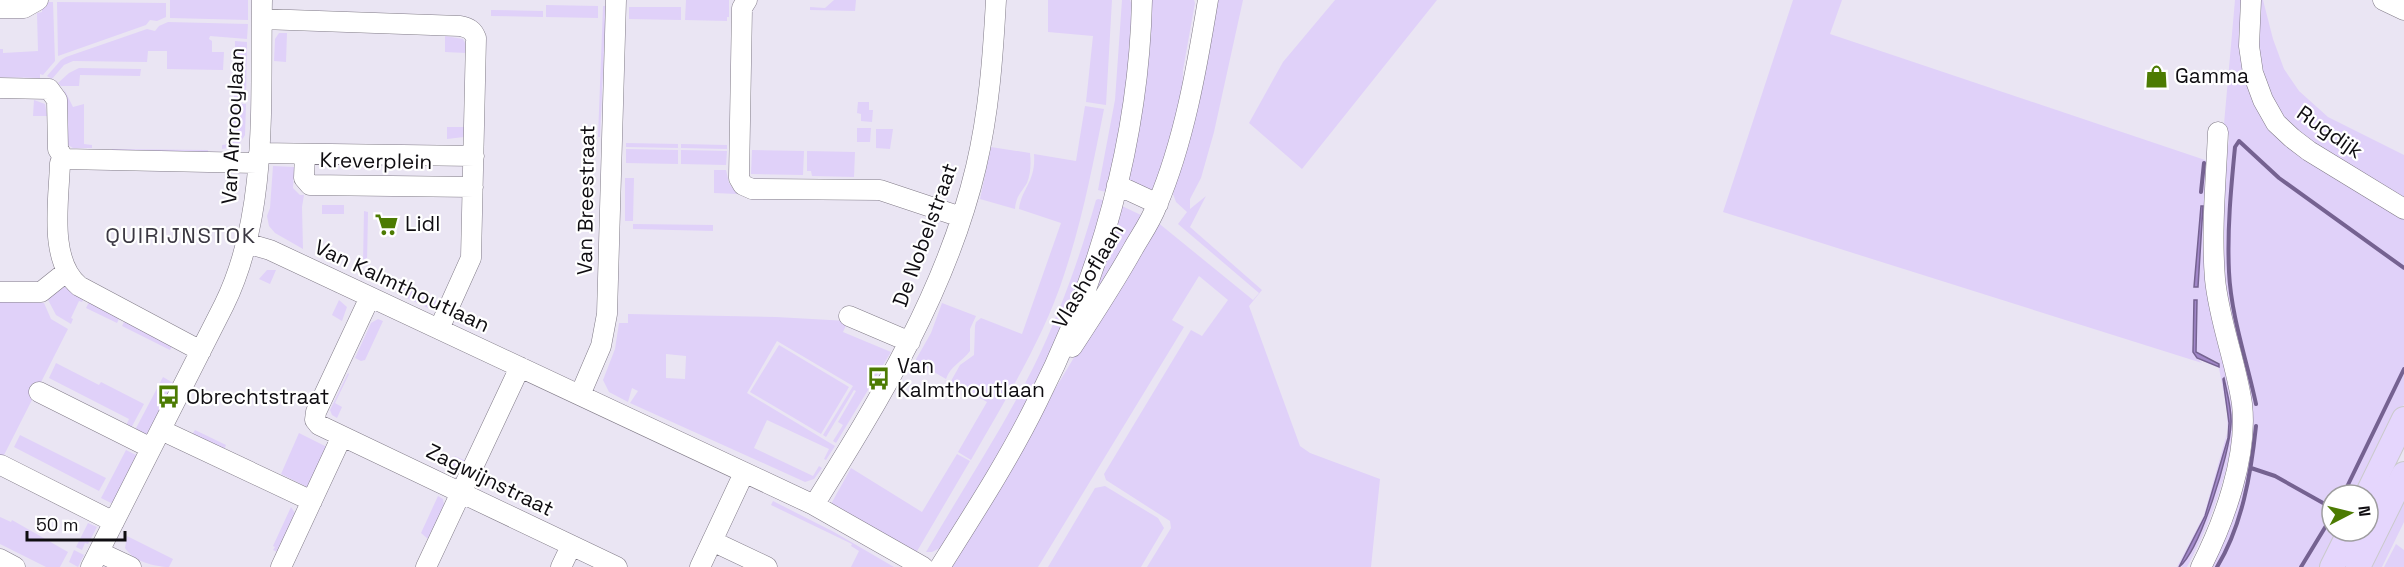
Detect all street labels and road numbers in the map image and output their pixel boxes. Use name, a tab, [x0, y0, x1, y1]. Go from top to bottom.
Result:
street label: Van Anrooylaan	[215, 47, 250, 205]
street label: Rugdijk	[2292, 99, 2369, 164]
street label: Van Breestraat	[571, 125, 600, 275]
street label: Kreverplein	[319, 146, 433, 175]
street label: De Nobelstraat	[886, 159, 963, 310]
street label: Vlashoflaan	[1046, 218, 1129, 333]
street label: Van Kalmthoutlaan	[310, 233, 494, 338]
street label: Zagwijnstraat	[422, 437, 558, 522]

